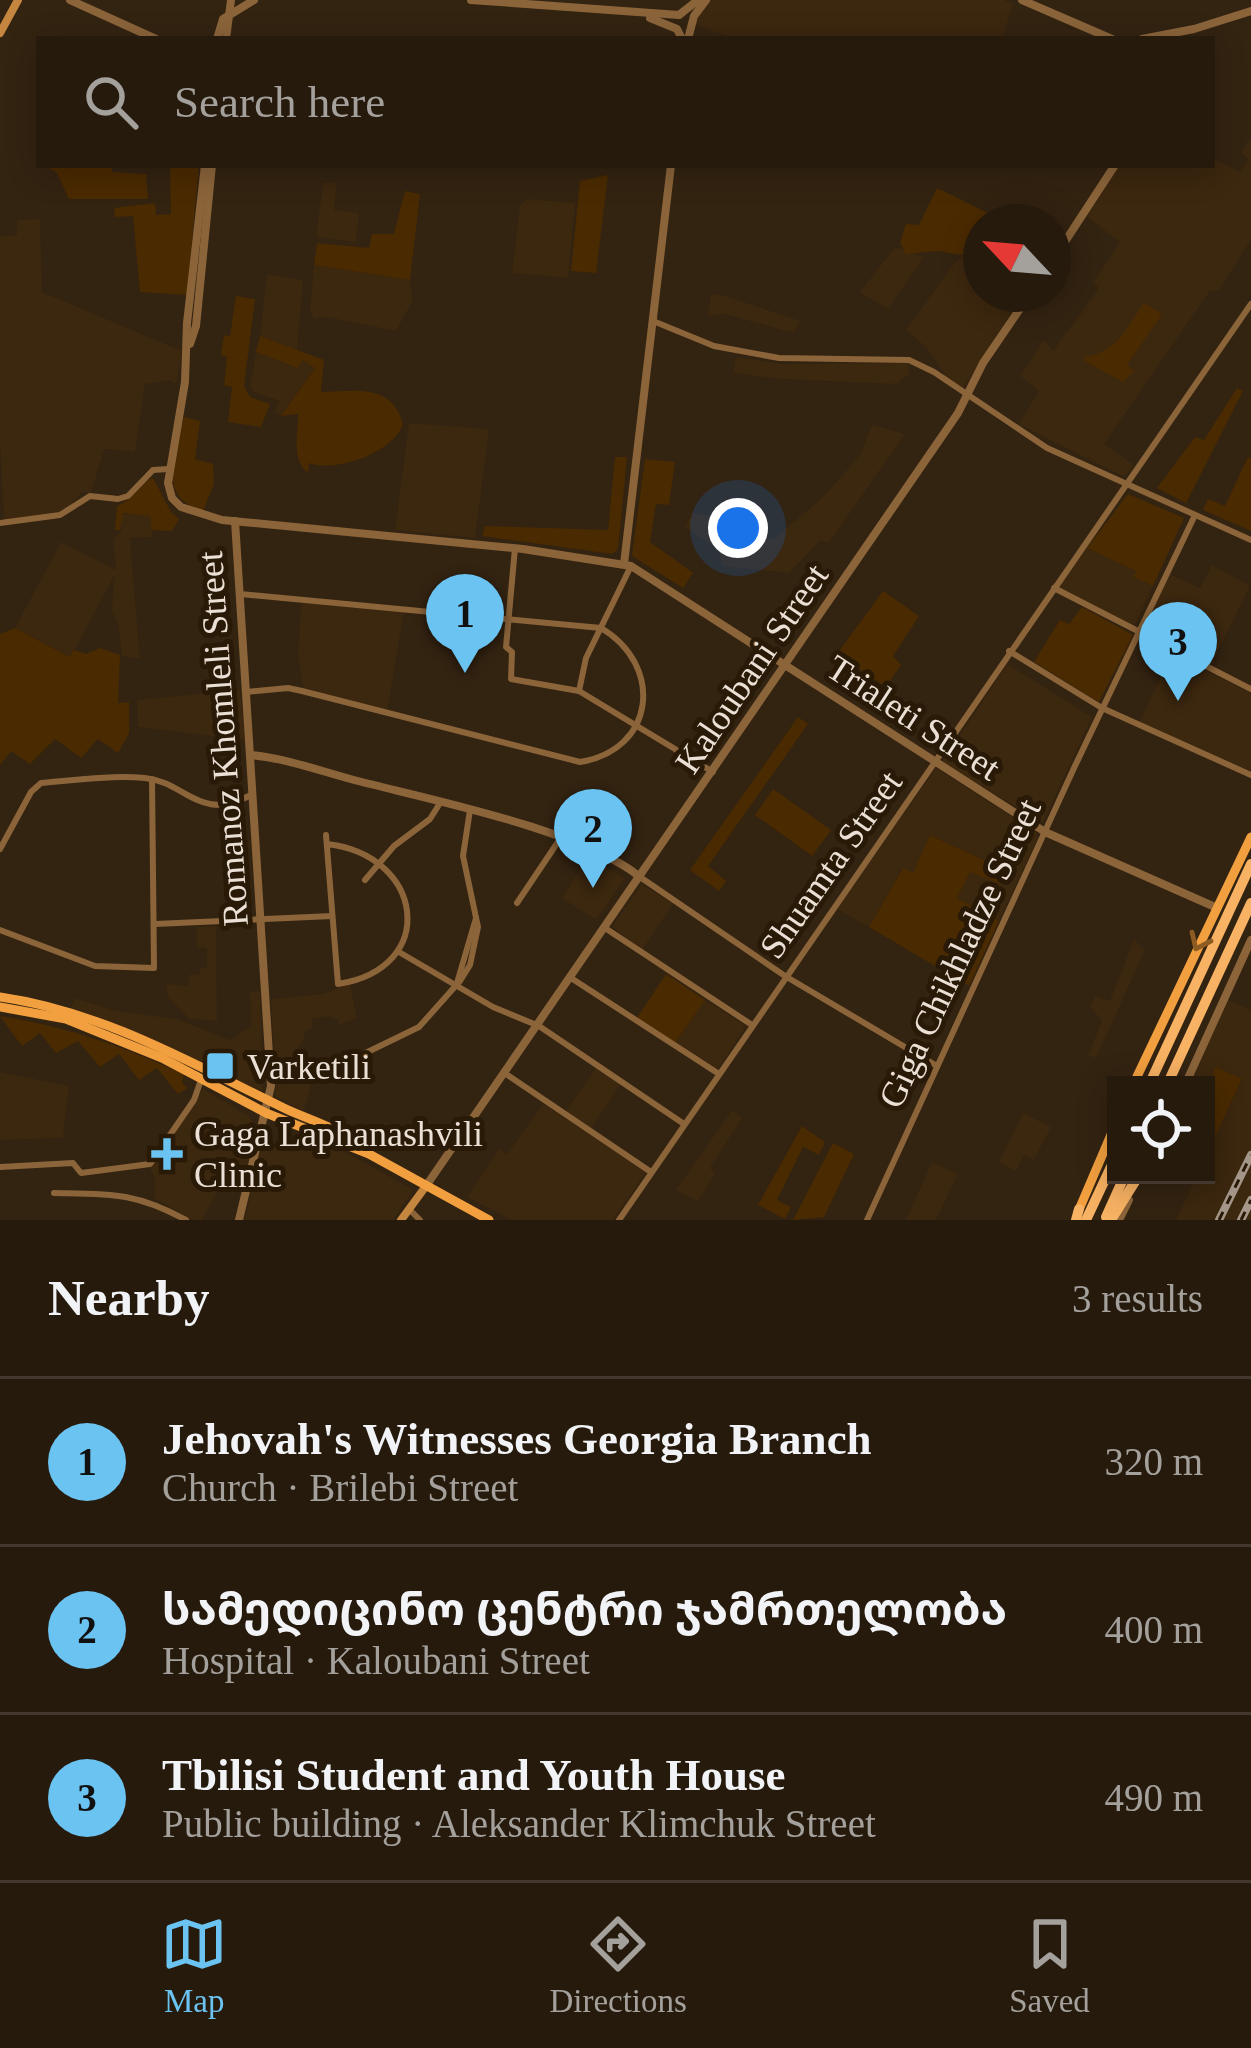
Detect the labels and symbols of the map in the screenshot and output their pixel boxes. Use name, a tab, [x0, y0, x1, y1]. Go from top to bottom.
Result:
north arrow	[963, 204, 1071, 312]
your location	[708, 498, 768, 558]
street label: Romanoz Khomleli Street	[190, 550, 256, 928]
street label: Kaloubani Street	[667, 557, 836, 780]
pin: 1	[426, 574, 504, 673]
pin: 3	[1139, 602, 1217, 701]
street label: Trialeti Street	[820, 647, 1007, 788]
street label: Shuamta Street	[752, 763, 910, 966]
pin: 2	[554, 789, 632, 888]
street label: Giga Chikhladze Street	[871, 793, 1049, 1114]
one-way arrow	[1189, 930, 1213, 951]
place label: Varketili	[247, 1047, 371, 1087]
marker: Varketili	[204, 1050, 236, 1082]
place label: Gaga Laphanashvili Clinic	[194, 1114, 483, 1195]
marker: Gaga Laphanashvili Clinic	[151, 1138, 183, 1170]

